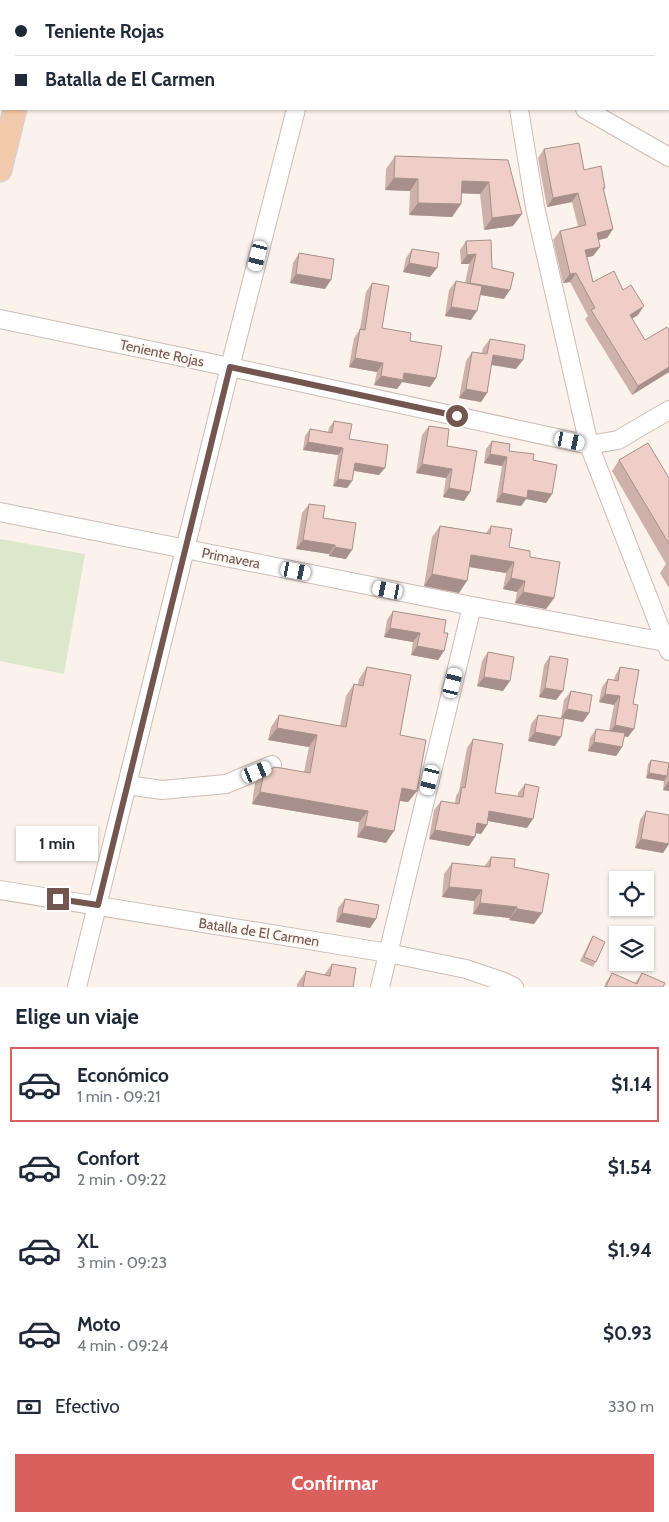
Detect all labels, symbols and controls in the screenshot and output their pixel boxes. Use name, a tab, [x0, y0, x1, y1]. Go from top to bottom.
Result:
text: Teniente Rojas	[45, 20, 164, 43]
text: Batalla de El Carmen	[45, 68, 215, 91]
car	[247, 240, 268, 272]
street label: Teniente Rojas	[118, 335, 206, 371]
route start	[446, 405, 468, 427]
car	[553, 431, 586, 451]
street label: Primavera	[200, 544, 262, 573]
car	[279, 561, 312, 581]
car	[371, 580, 404, 600]
car	[442, 667, 463, 699]
car	[240, 759, 273, 785]
car	[419, 764, 440, 796]
callout: 1 min	[17, 826, 99, 862]
text: 1 min	[39, 834, 75, 853]
map controls	[609, 871, 654, 971]
button: locate	[609, 871, 654, 916]
route end	[47, 888, 69, 910]
street label: Batalla de El Carmen	[197, 914, 321, 950]
button: layers	[609, 926, 654, 971]
text: Elige un viaje	[15, 1003, 139, 1030]
icon: car	[17, 1062, 62, 1107]
text: Económico	[77, 1064, 169, 1087]
text: $1.14	[611, 1073, 652, 1096]
text: 1 min · 09:21	[77, 1087, 160, 1106]
icon: car	[17, 1145, 62, 1190]
text: Confort	[77, 1147, 140, 1170]
text: $1.54	[608, 1156, 652, 1179]
text: 2 min · 09:22	[77, 1170, 167, 1189]
icon: car	[17, 1228, 62, 1273]
text: XL	[77, 1230, 98, 1253]
text: $1.94	[608, 1239, 652, 1262]
text: 3 min · 09:23	[77, 1253, 167, 1272]
icon: car	[17, 1311, 62, 1356]
text: Moto	[77, 1313, 121, 1336]
text: $0.93	[603, 1322, 652, 1345]
text: 4 min · 09:24	[77, 1336, 168, 1355]
icon: cash	[15, 1393, 43, 1421]
text: Efectivo	[55, 1395, 120, 1418]
text: 330 m	[608, 1397, 654, 1416]
button: Confirmar	[15, 1454, 654, 1512]

